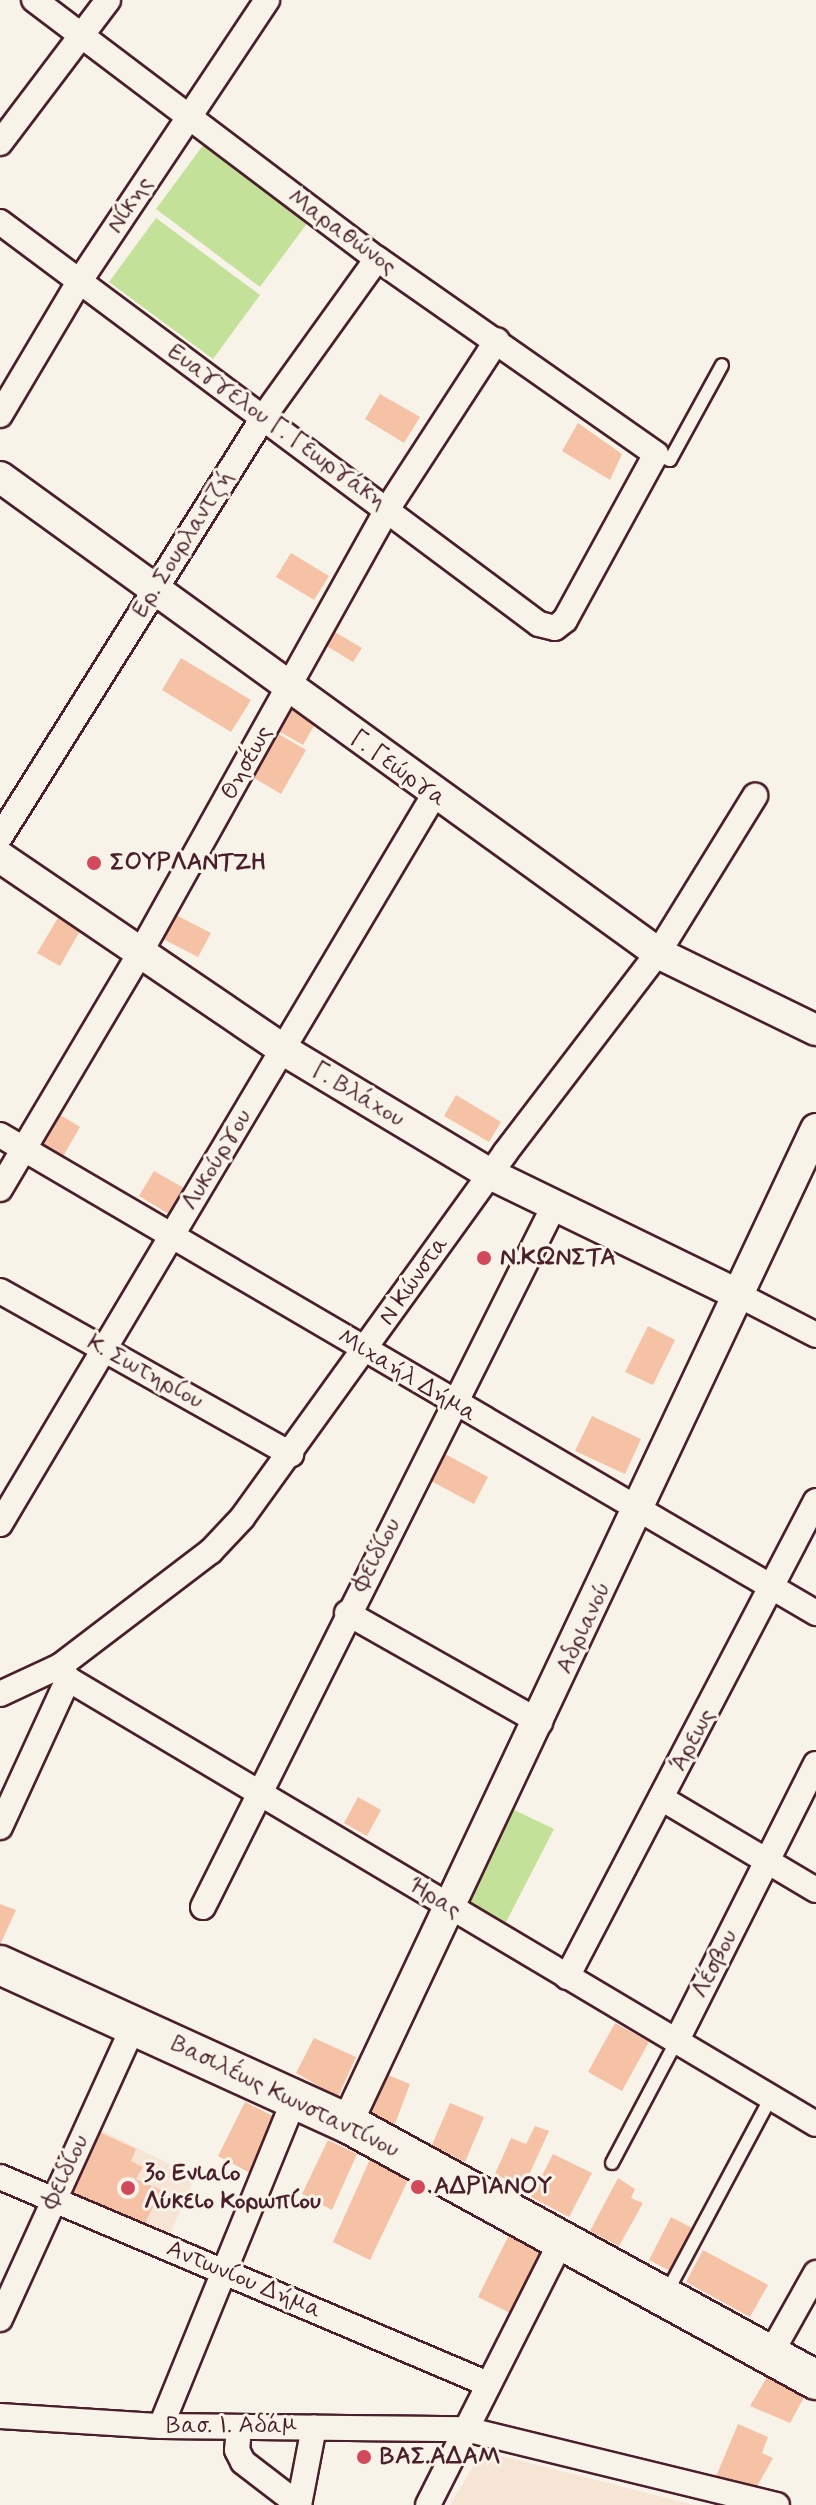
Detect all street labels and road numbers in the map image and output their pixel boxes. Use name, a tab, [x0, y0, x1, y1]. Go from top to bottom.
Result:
street label: Νίκης	[101, 171, 159, 239]
street label: Μαραθώνος	[282, 183, 402, 281]
street label: Ευαγγελου Γ. Γεωργάκη	[162, 338, 392, 516]
street label: Ερ. Σουρλαντζή	[126, 465, 240, 623]
street label: Θησέως	[215, 721, 279, 805]
street label: Γ. Γεώργα	[344, 724, 452, 814]
street label: Γ. Βλάχου	[307, 1056, 409, 1134]
street label: Λυκούργου	[176, 1104, 258, 1216]
street label: Ν Κώνστα	[373, 1231, 455, 1331]
street label: Μιχαήλ Δήμα	[332, 1323, 482, 1429]
street label: Κ. Σωτηρίου	[82, 1328, 208, 1416]
street label: Φειδίου	[346, 1513, 408, 1597]
street label: Αδριανού	[550, 1578, 618, 1678]
street label: Άρεως	[665, 1704, 721, 1776]
street label: Ήρας	[403, 1871, 467, 1925]
street label: Λέσβου	[686, 1925, 744, 2003]
street label: Βασιλέως Κωνσταντίνου	[166, 2029, 404, 2165]
street label: Φειδίου	[36, 2130, 96, 2214]
street label: Αντωνίου Δήμα	[162, 2234, 326, 2326]
street label: Βασ. Ι. Αδάμ	[166, 2412, 298, 2440]

